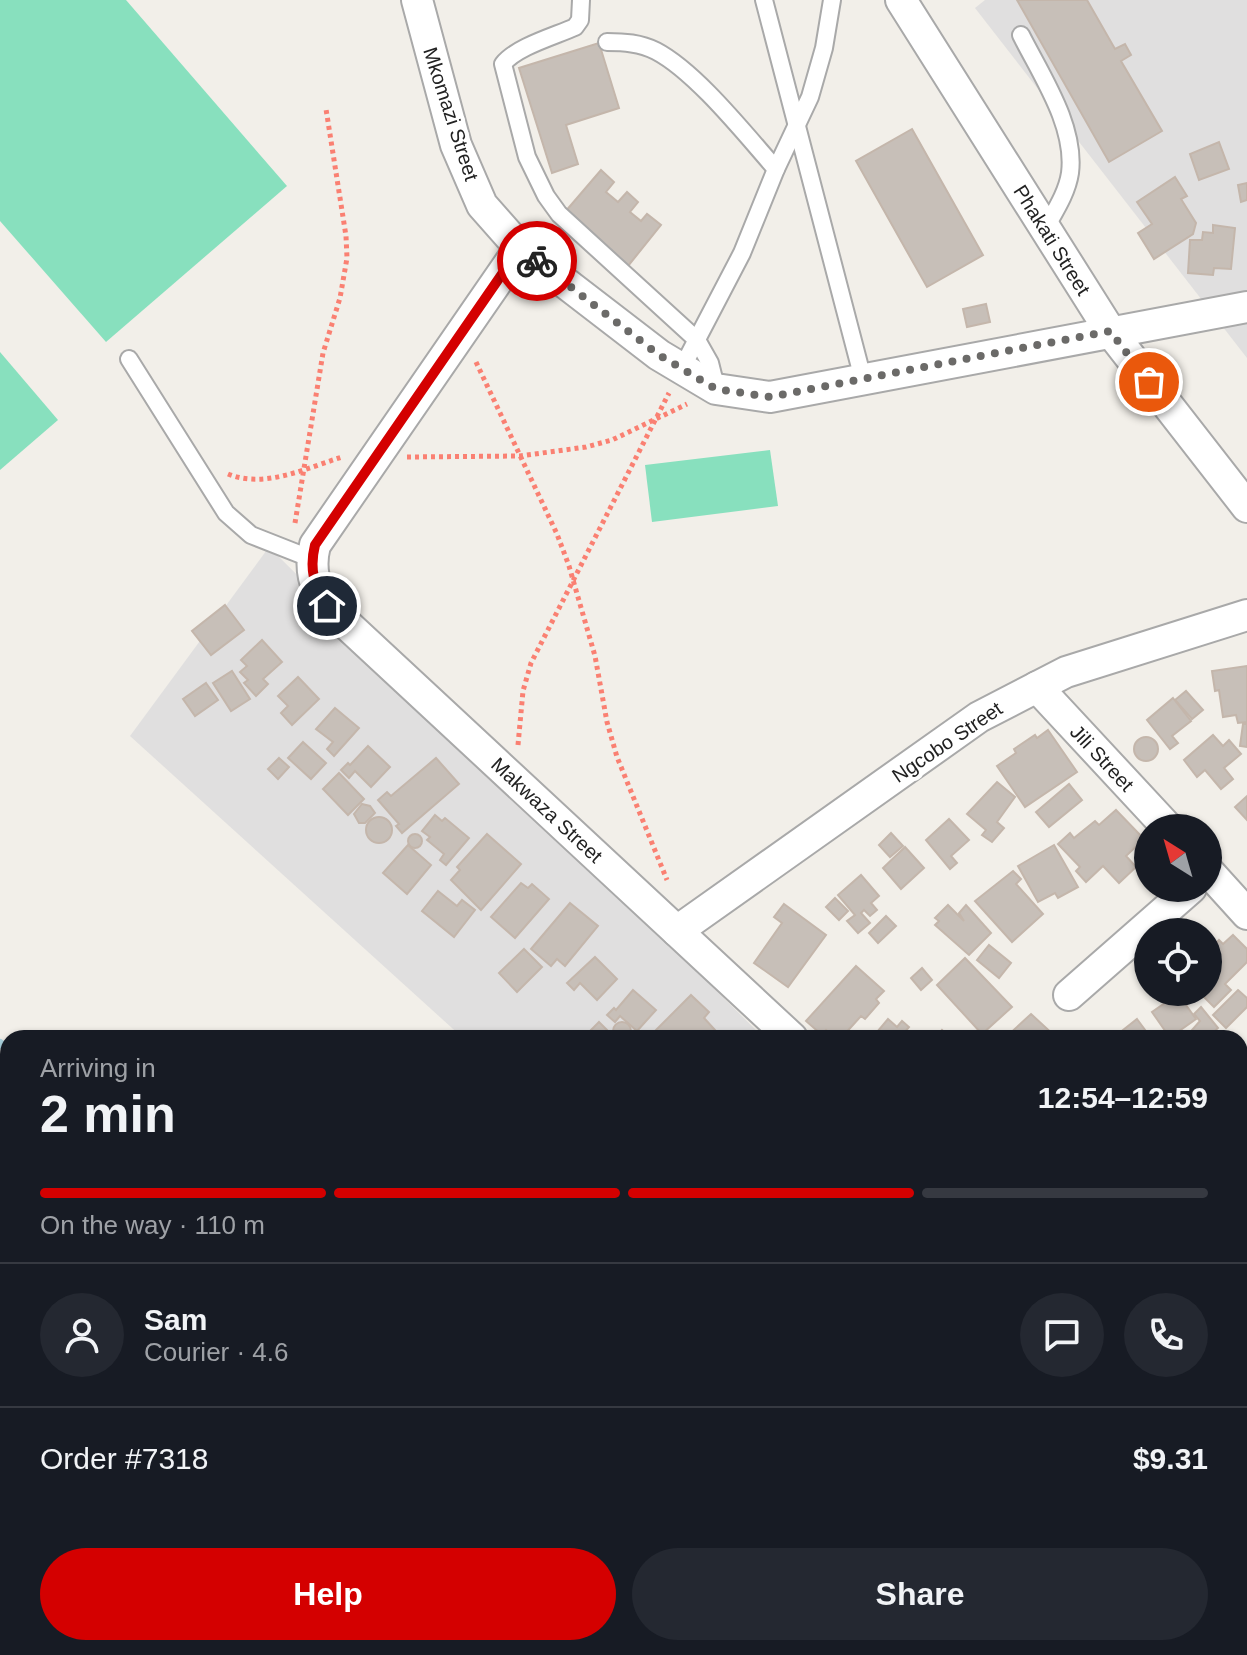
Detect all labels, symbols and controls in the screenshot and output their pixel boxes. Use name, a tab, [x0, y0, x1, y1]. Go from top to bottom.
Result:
street label: Mkomazi Street	[419, 45, 483, 184]
street label: Phakati Street	[1009, 181, 1095, 299]
courier	[497, 221, 577, 301]
icon: bike	[515, 239, 559, 283]
pin	[1115, 348, 1183, 416]
icon: bag	[1127, 360, 1171, 404]
pin	[293, 572, 361, 640]
icon: home	[305, 584, 349, 628]
street label: Ngcobo Street	[888, 697, 1007, 787]
street label: Jili Street	[1066, 720, 1138, 796]
street label: Makwaza Street	[487, 753, 607, 867]
north arrow	[1134, 814, 1222, 902]
map controls	[1134, 814, 1222, 1006]
button: locate	[1134, 918, 1222, 1006]
text: Arriving in	[40, 1053, 156, 1083]
text: 12:54–12:59	[1038, 1081, 1208, 1114]
text: 2 min	[40, 1085, 176, 1143]
text: On the way · 110 m	[40, 1210, 265, 1240]
button: person	[40, 1293, 124, 1377]
button: chat	[1020, 1293, 1104, 1377]
button: phone	[1124, 1293, 1208, 1377]
text: Sam	[144, 1303, 207, 1336]
text: Courier · 4.6	[144, 1337, 289, 1367]
text: Order #7318	[40, 1442, 208, 1475]
text: $9.31	[1133, 1442, 1208, 1475]
button: Help	[40, 1548, 616, 1640]
button: Share	[632, 1548, 1208, 1640]

